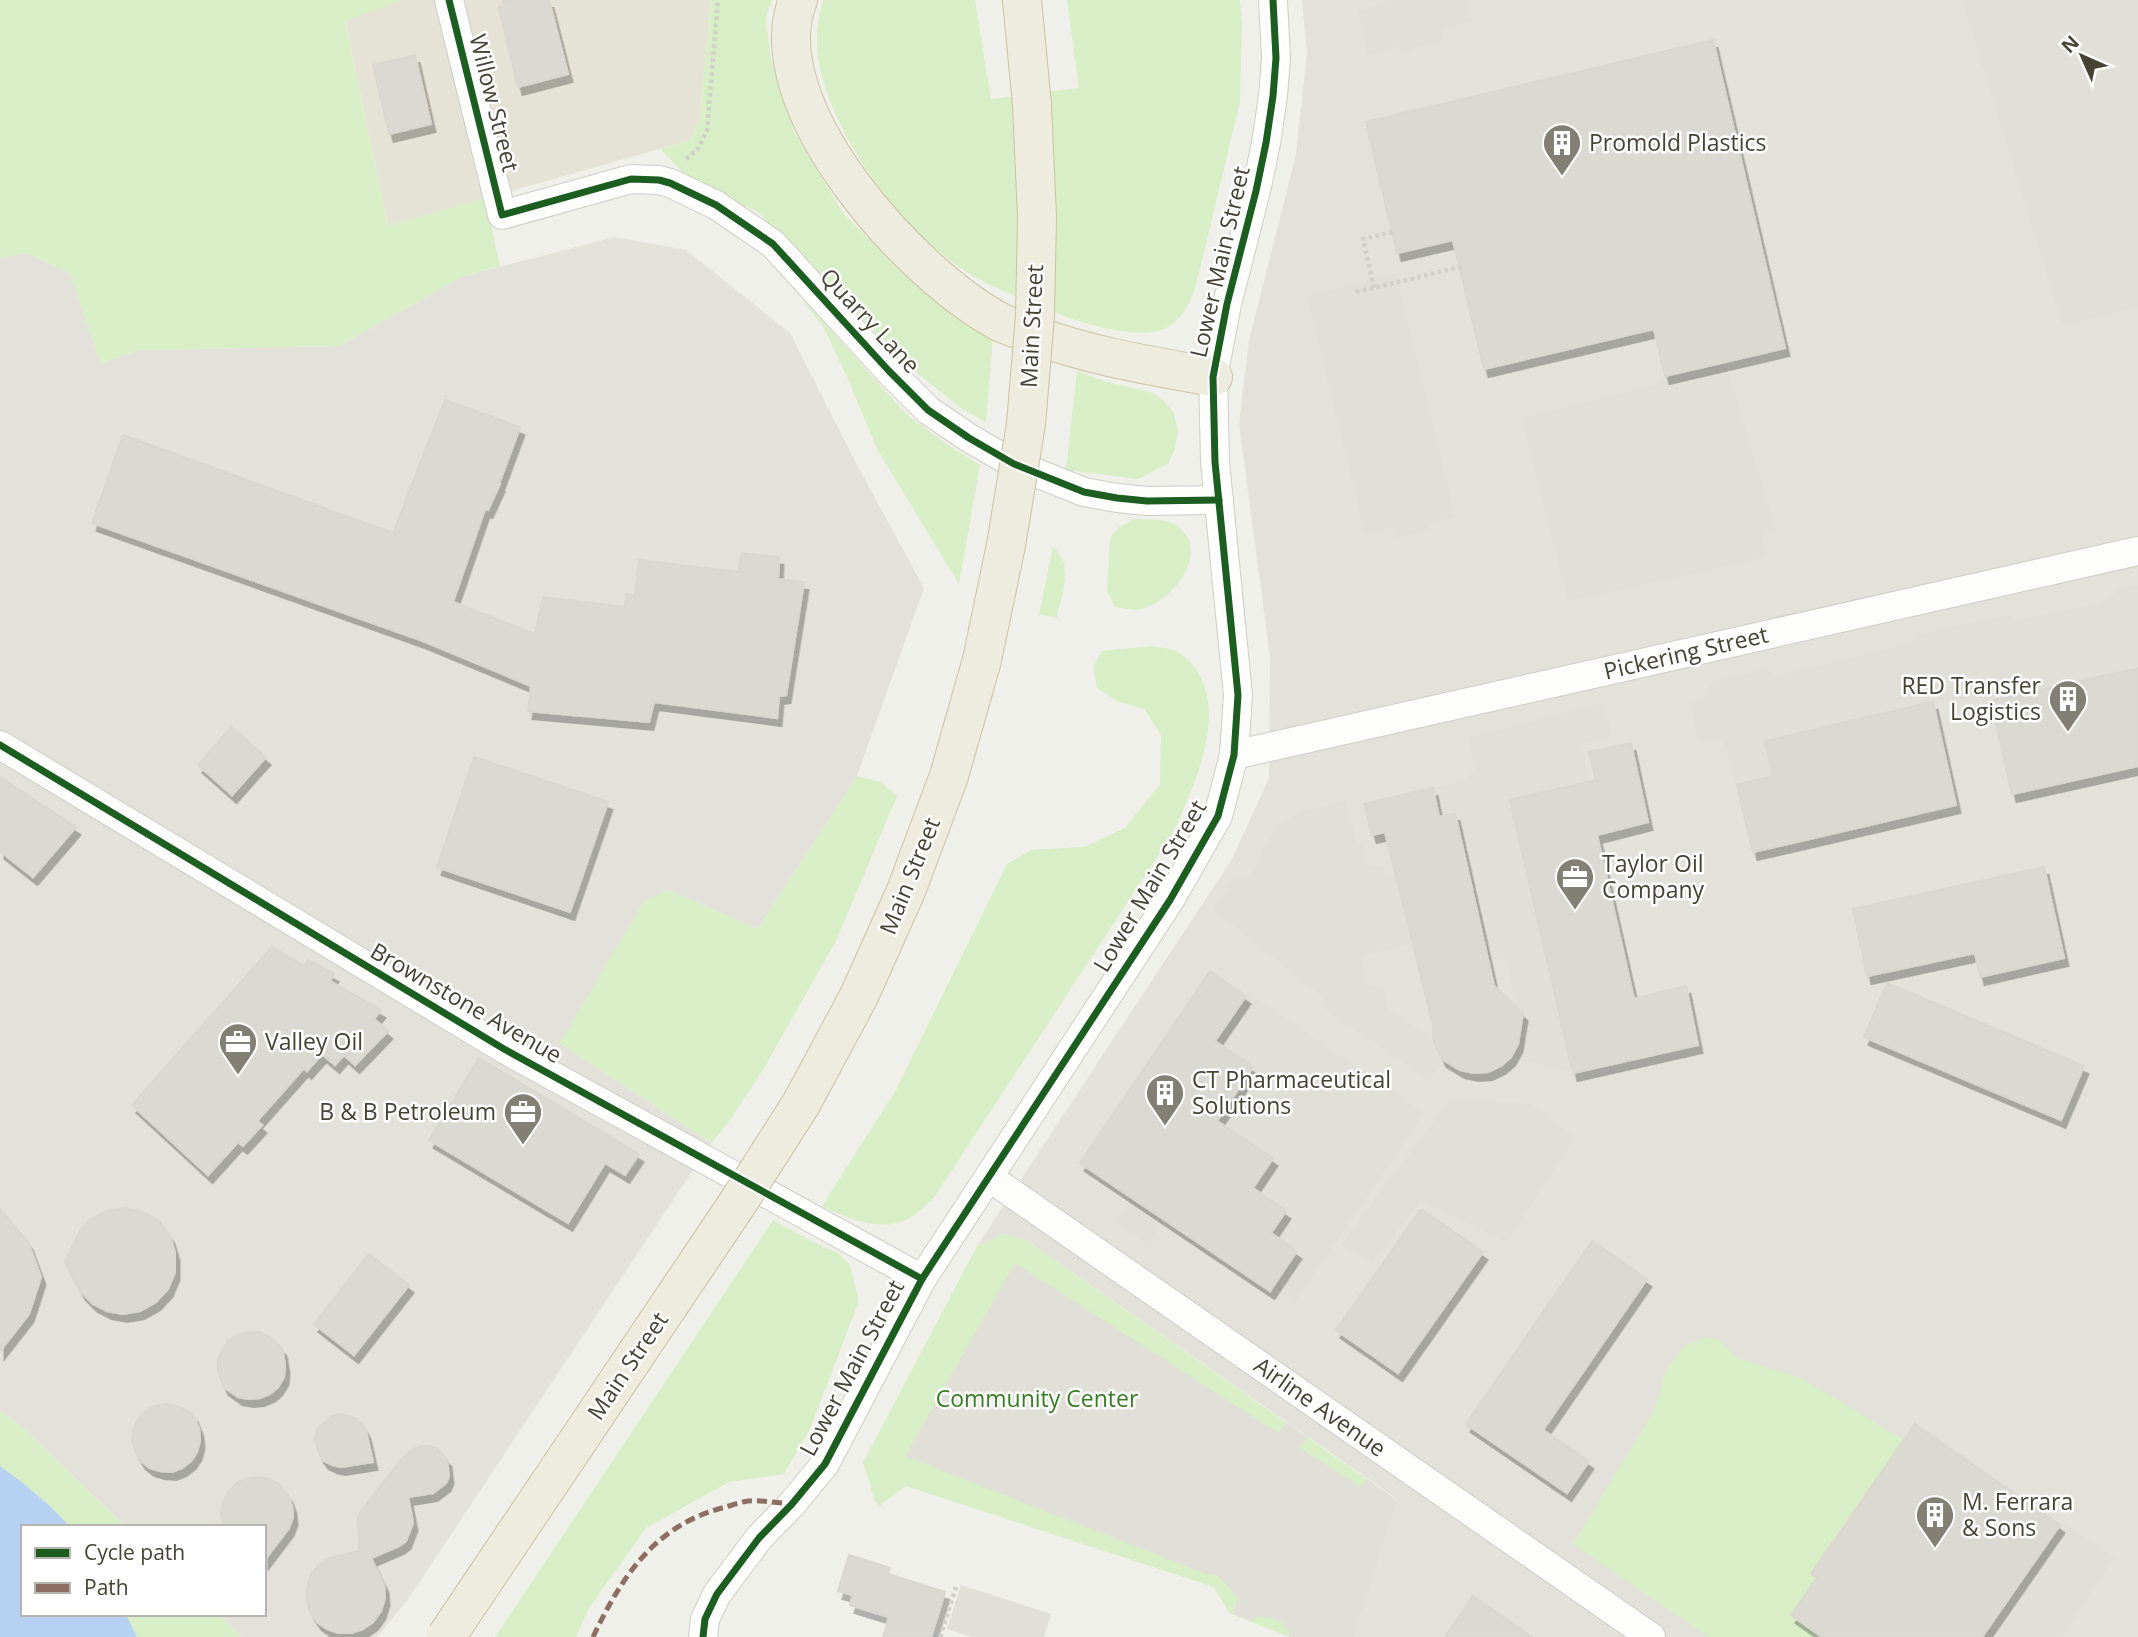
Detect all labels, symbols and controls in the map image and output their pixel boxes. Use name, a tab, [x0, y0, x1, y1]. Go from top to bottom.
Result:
north arrow	[2047, 21, 2117, 91]
text: N	[2055, 29, 2085, 59]
street label: Willow Street	[462, 31, 527, 175]
building icon: Promold Plastics	[1541, 122, 1583, 177]
place label: Promold Plastics	[1589, 126, 1766, 158]
street label: Lower Main Street	[1181, 163, 1257, 361]
street label: Quarry Lane	[814, 261, 928, 380]
street label: Main Street	[1012, 263, 1050, 388]
street label: Pickering Street	[1600, 618, 1771, 686]
place label: RED Transfer Logistics	[1901, 669, 2042, 727]
building icon: RED Transfer Logistics	[2047, 678, 2089, 733]
street label: Lower Main Street	[1085, 793, 1213, 978]
street label: Main Street	[871, 812, 947, 939]
place label: Taylor Oil Company	[1602, 847, 1705, 905]
office icon: Taylor Oil Company	[1554, 856, 1596, 911]
street label: Brownstone Avenue	[365, 934, 568, 1070]
office icon: Valley Oil	[217, 1021, 259, 1076]
place label: Valley Oil	[265, 1025, 363, 1057]
place label: CT Pharmaceutical Solutions	[1192, 1063, 1391, 1121]
building icon: CT Pharmaceutical Solutions	[1144, 1072, 1186, 1127]
office icon: B & B Petroleum	[502, 1091, 544, 1146]
place label: B & B Petroleum	[319, 1095, 496, 1127]
street label: Lower Main Street	[791, 1274, 911, 1461]
street label: Main Street	[579, 1305, 675, 1426]
street label: Airline Avenue	[1248, 1349, 1393, 1464]
park label: Community Center	[936, 1382, 1139, 1414]
place label: M. Ferrara & Sons	[1962, 1485, 2073, 1543]
building icon: M. Ferrara & Sons	[1914, 1494, 1956, 1549]
legend	[21, 1525, 266, 1616]
text: Cycle path	[84, 1538, 185, 1566]
text: Path	[84, 1573, 129, 1601]

